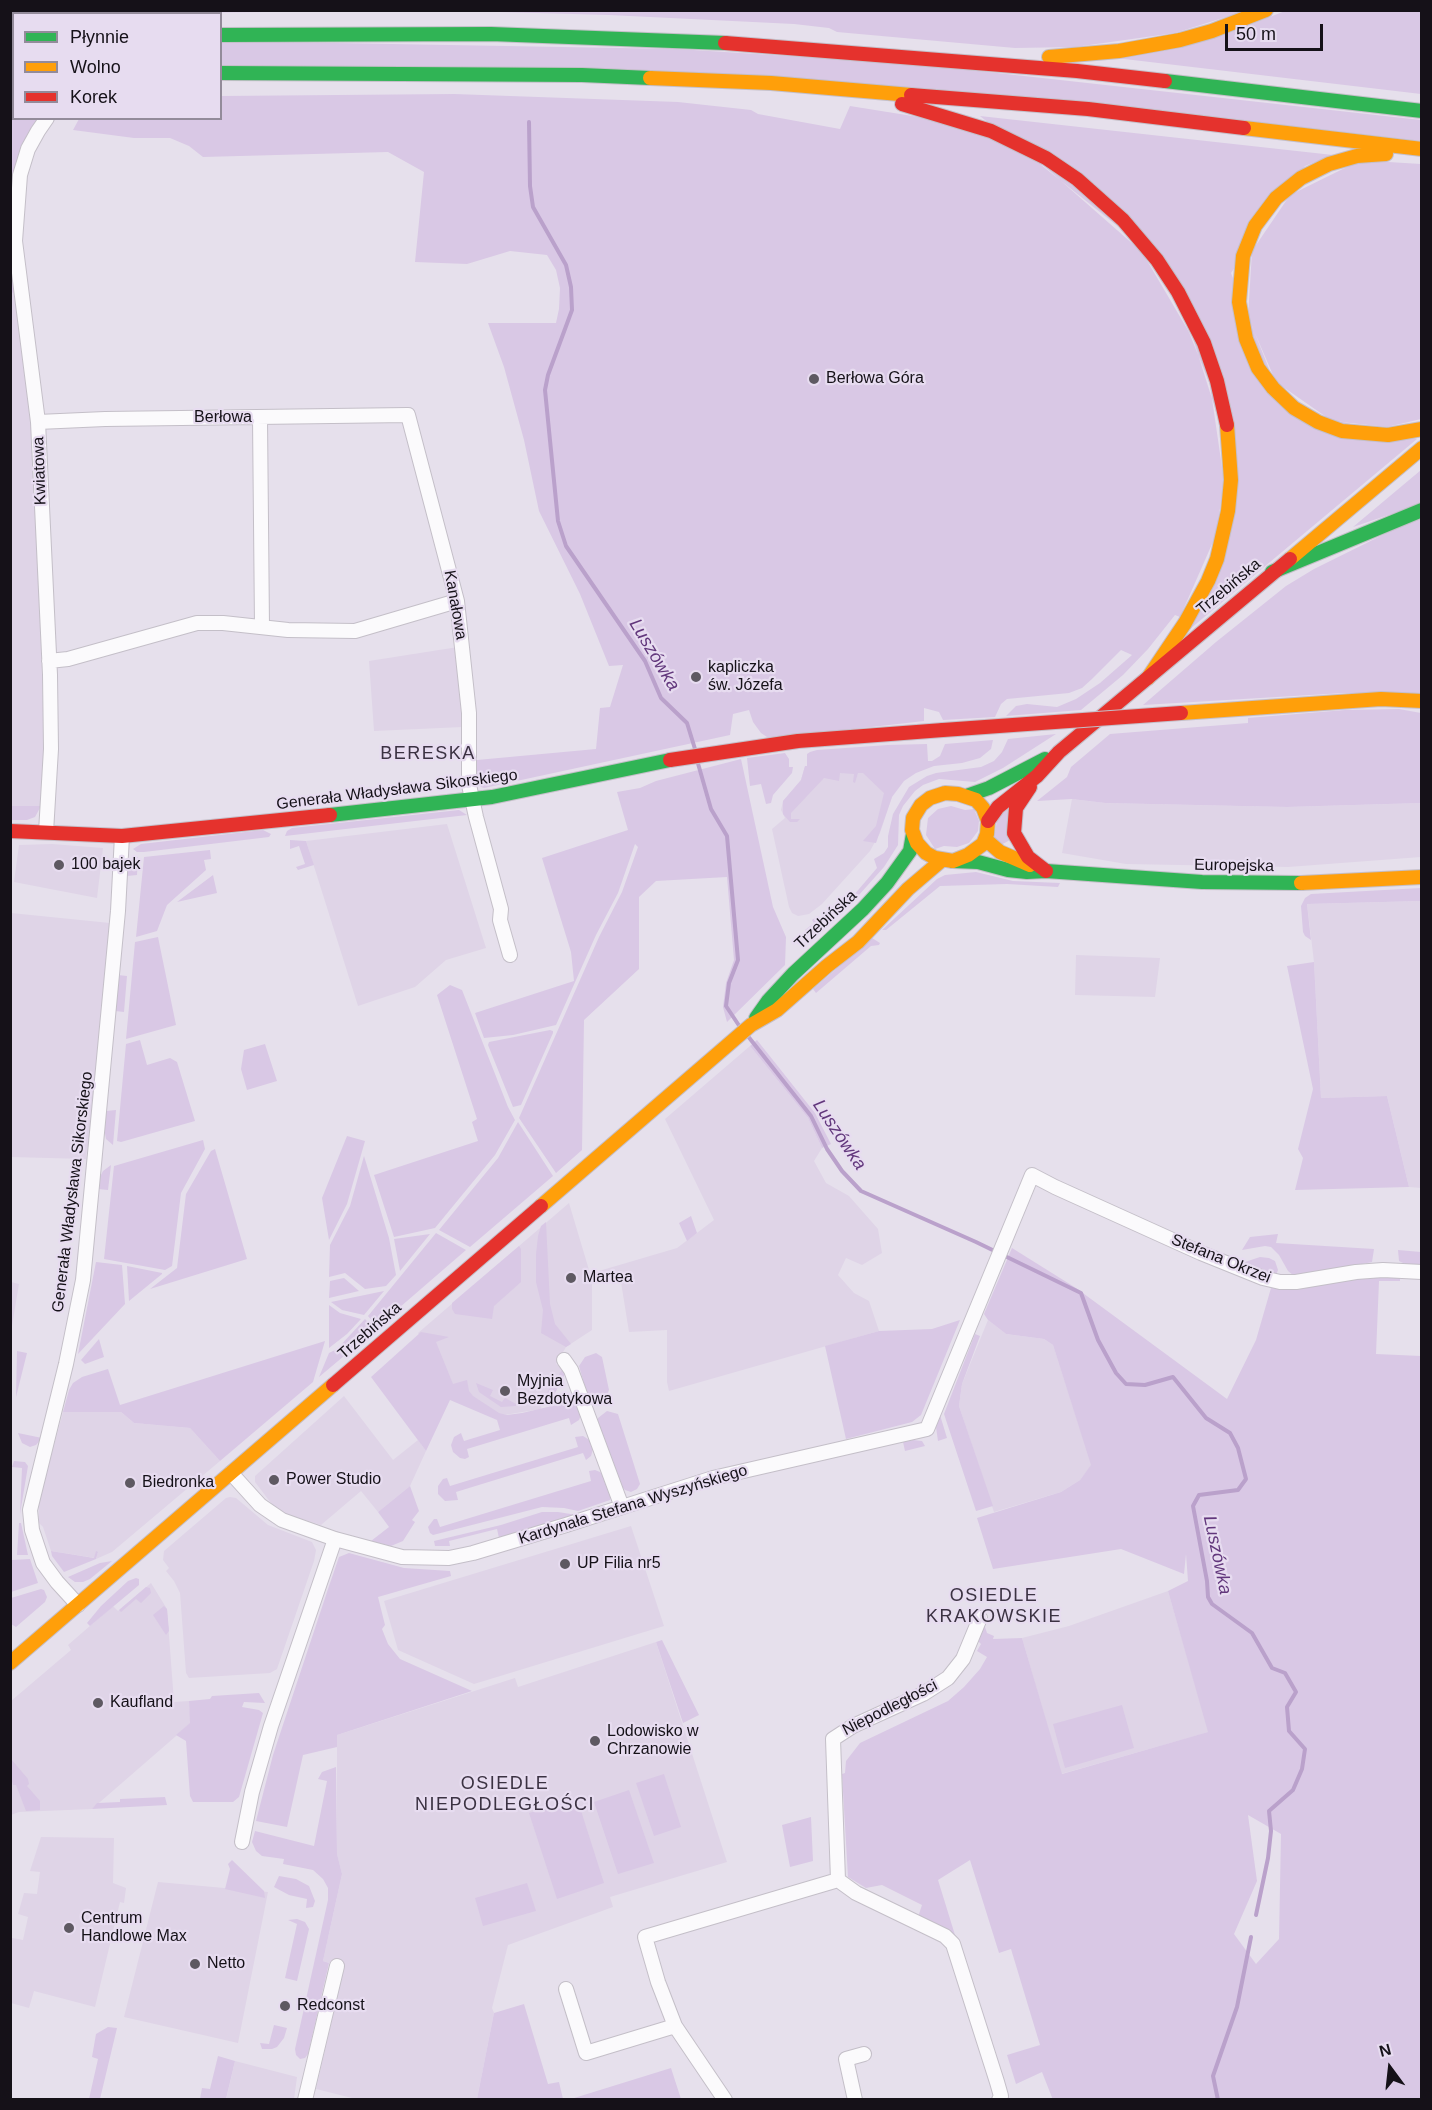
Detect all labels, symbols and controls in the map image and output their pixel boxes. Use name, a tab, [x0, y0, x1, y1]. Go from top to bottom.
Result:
legend	[12, 12, 222, 120]
scale bar	[1228, 12, 1326, 50]
text: 50 m	[1236, 24, 1276, 44]
text: Płynnie	[70, 27, 129, 47]
text: Wolno	[70, 57, 121, 77]
text: Korek	[70, 87, 117, 107]
place label: Berłowa Góra	[826, 369, 924, 389]
marker: Berłowa Góra	[807, 372, 821, 386]
street label: Berłowa	[194, 408, 252, 428]
street label: Kwiatowa	[29, 436, 51, 506]
street label: Trzebińska	[1193, 555, 1265, 619]
street label: Kanałowa	[439, 569, 471, 641]
water label: Luszówka	[624, 615, 684, 695]
place label: kapliczka św. Józefa	[708, 658, 783, 696]
marker: kapliczka św. Józefa	[689, 670, 703, 684]
district label: BERESKA	[380, 743, 476, 765]
street label: Generała Władysława Sikorskiego	[275, 766, 519, 814]
place label: 100 bajek	[71, 855, 140, 875]
street label: Europejska	[1194, 856, 1274, 876]
marker: 100 bajek	[52, 858, 66, 872]
street label: Trzebińska	[791, 886, 861, 954]
street label: Generała Władysława Sikorskiego	[49, 1070, 97, 1314]
water label: Luszówka	[808, 1096, 870, 1174]
street label: Stefana Okrzei	[1168, 1230, 1274, 1288]
place label: Martea	[583, 1268, 633, 1288]
marker: Martea	[564, 1271, 578, 1285]
street label: Trzebińska	[334, 1298, 406, 1364]
place label: Myjnia Bezdotykowa	[517, 1372, 612, 1410]
marker: Myjnia Bezdotykowa	[498, 1384, 512, 1398]
street label: Kardynała Stefana Wyszyńskiego	[516, 1461, 750, 1549]
place label: Power Studio	[286, 1470, 381, 1490]
place label: Biedronka	[142, 1473, 214, 1493]
marker: Power Studio	[267, 1473, 281, 1487]
marker: Biedronka	[123, 1476, 137, 1490]
water label: Luszówka	[1198, 1514, 1236, 1596]
place label: UP Filia nr5	[577, 1554, 661, 1574]
marker: UP Filia nr5	[558, 1557, 572, 1571]
district label: OSIEDLE KRAKOWSKIE	[926, 1585, 1062, 1628]
street label: Niepodległości	[839, 1676, 941, 1740]
place label: Kaufland	[110, 1693, 173, 1713]
marker: Kaufland	[91, 1696, 105, 1710]
place label: Lodowisko w Chrzanowie	[607, 1722, 699, 1760]
marker: Lodowisko w Chrzanowie	[588, 1734, 602, 1748]
district label: OSIEDLE NIEPODLEGŁOŚCI	[415, 1773, 595, 1816]
place label: Centrum Handlowe Max	[81, 1909, 187, 1947]
marker: Centrum Handlowe Max	[62, 1921, 76, 1935]
place label: Netto	[207, 1954, 245, 1974]
marker: Netto	[188, 1957, 202, 1971]
place label: Redconst	[297, 1996, 365, 2016]
marker: Redconst	[278, 1999, 292, 2013]
north arrow	[1360, 2038, 1420, 2098]
text: N	[1377, 2040, 1393, 2060]

